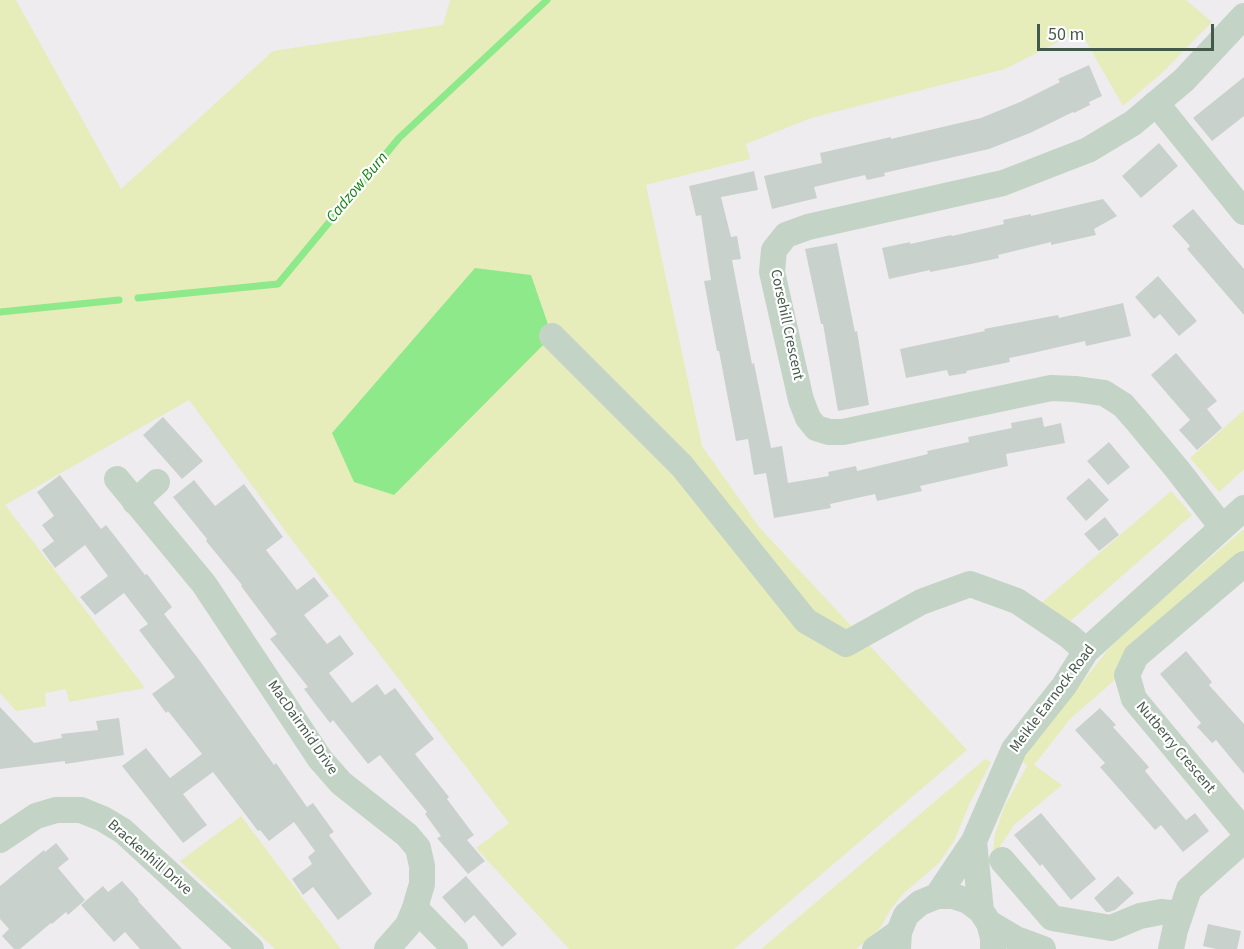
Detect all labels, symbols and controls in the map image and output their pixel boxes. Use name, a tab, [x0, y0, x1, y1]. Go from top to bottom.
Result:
scale bar	[1040, 12, 1217, 50]
text: 50 m	[1048, 22, 1084, 47]
water label: Cadzow Burn	[323, 149, 393, 227]
street label: Corsehill Crescent	[765, 268, 807, 382]
street label: Meikle Earnock Road	[1007, 642, 1099, 756]
street label: MacDairmid Drive	[263, 677, 341, 779]
street label: Nutberry Crescent	[1131, 699, 1219, 797]
street label: Brackenhill Drive	[103, 816, 195, 900]

